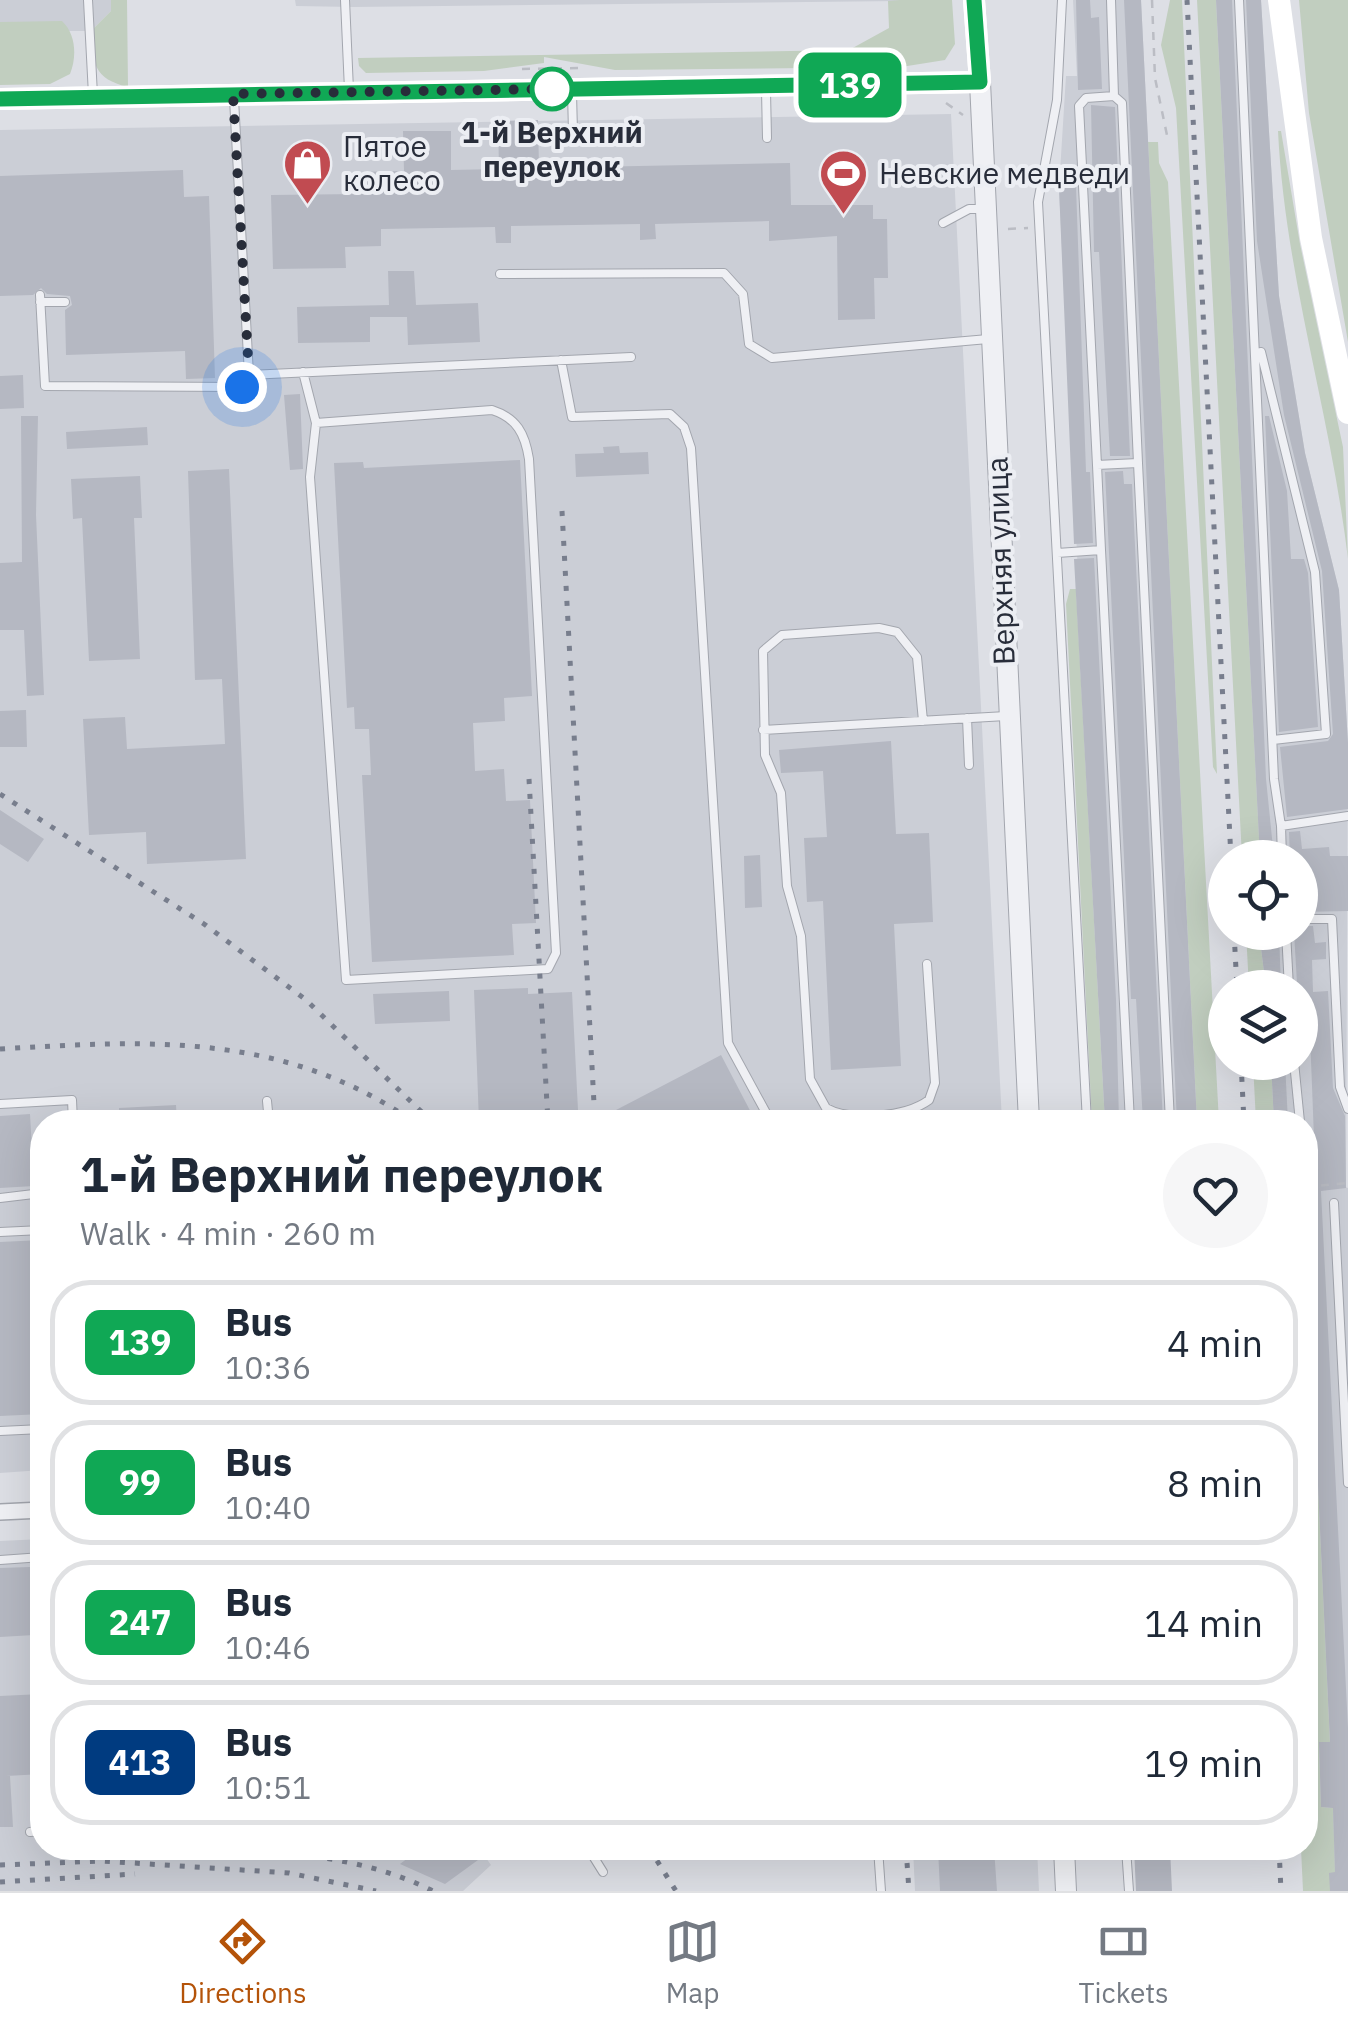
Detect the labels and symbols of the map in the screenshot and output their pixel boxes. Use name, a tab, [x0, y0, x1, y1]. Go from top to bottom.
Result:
line badge: 139	[792, 52, 908, 118]
marker: 1-й Верхний переулок	[531, 68, 573, 110]
place label: 1-й Верхний переулок	[461, 112, 643, 185]
place label: Пятое колесо	[343, 126, 441, 199]
shop icon: Пятое колесо	[282, 138, 334, 206]
sports icon: Невские медведи	[818, 148, 870, 216]
place label: Невские медведи	[879, 153, 1130, 192]
your location	[217, 362, 267, 412]
street label: Верхняя улица	[976, 456, 1023, 666]

